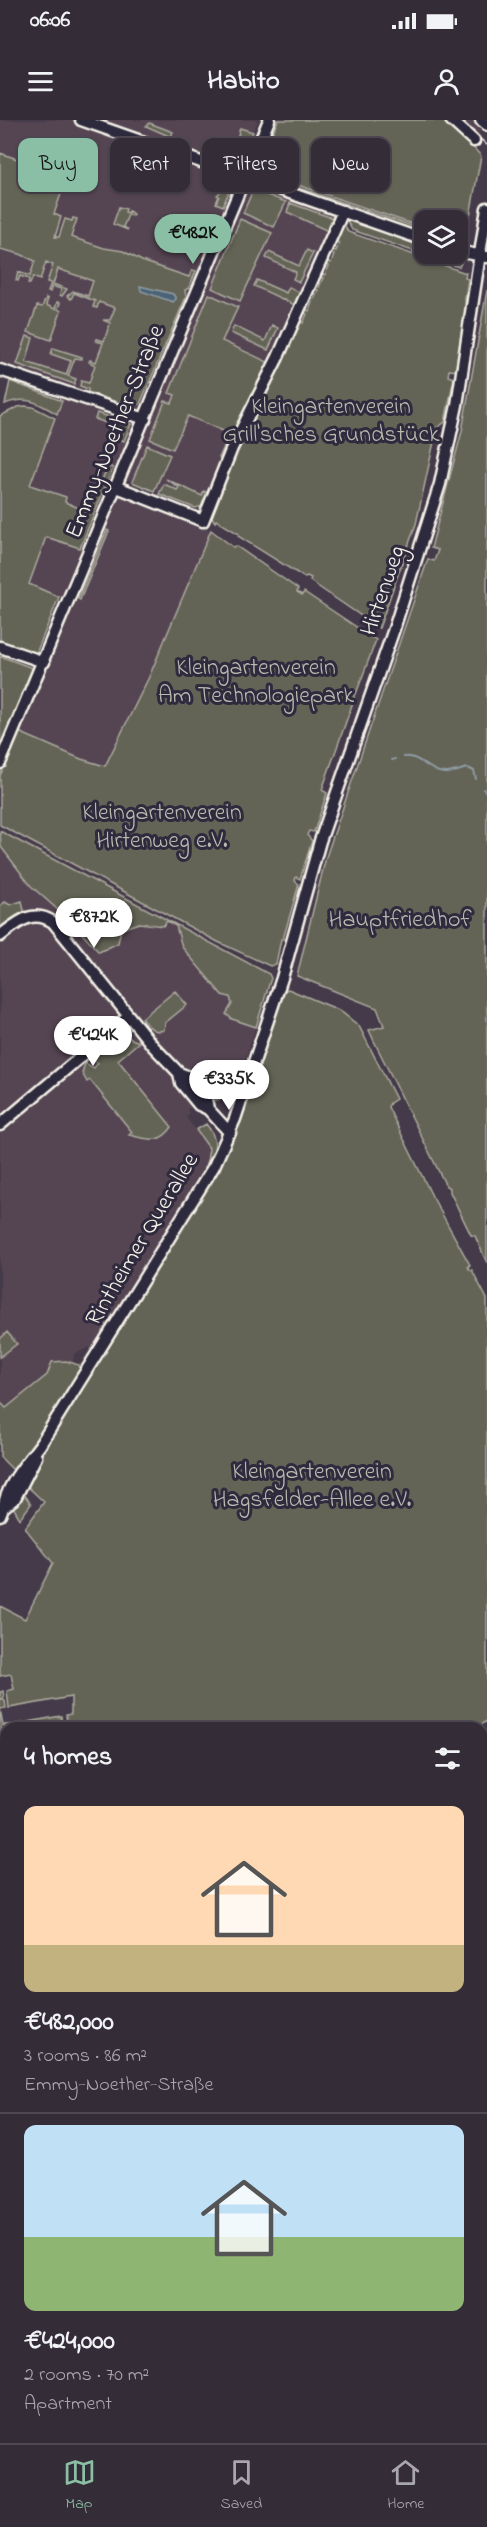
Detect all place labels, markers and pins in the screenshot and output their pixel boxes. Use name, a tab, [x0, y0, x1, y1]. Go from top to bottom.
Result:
pin: €482K	[151, 214, 235, 265]
pin: €872K	[52, 898, 136, 949]
pin: €424K	[51, 1016, 135, 1067]
pin: €335K	[187, 1060, 271, 1111]

